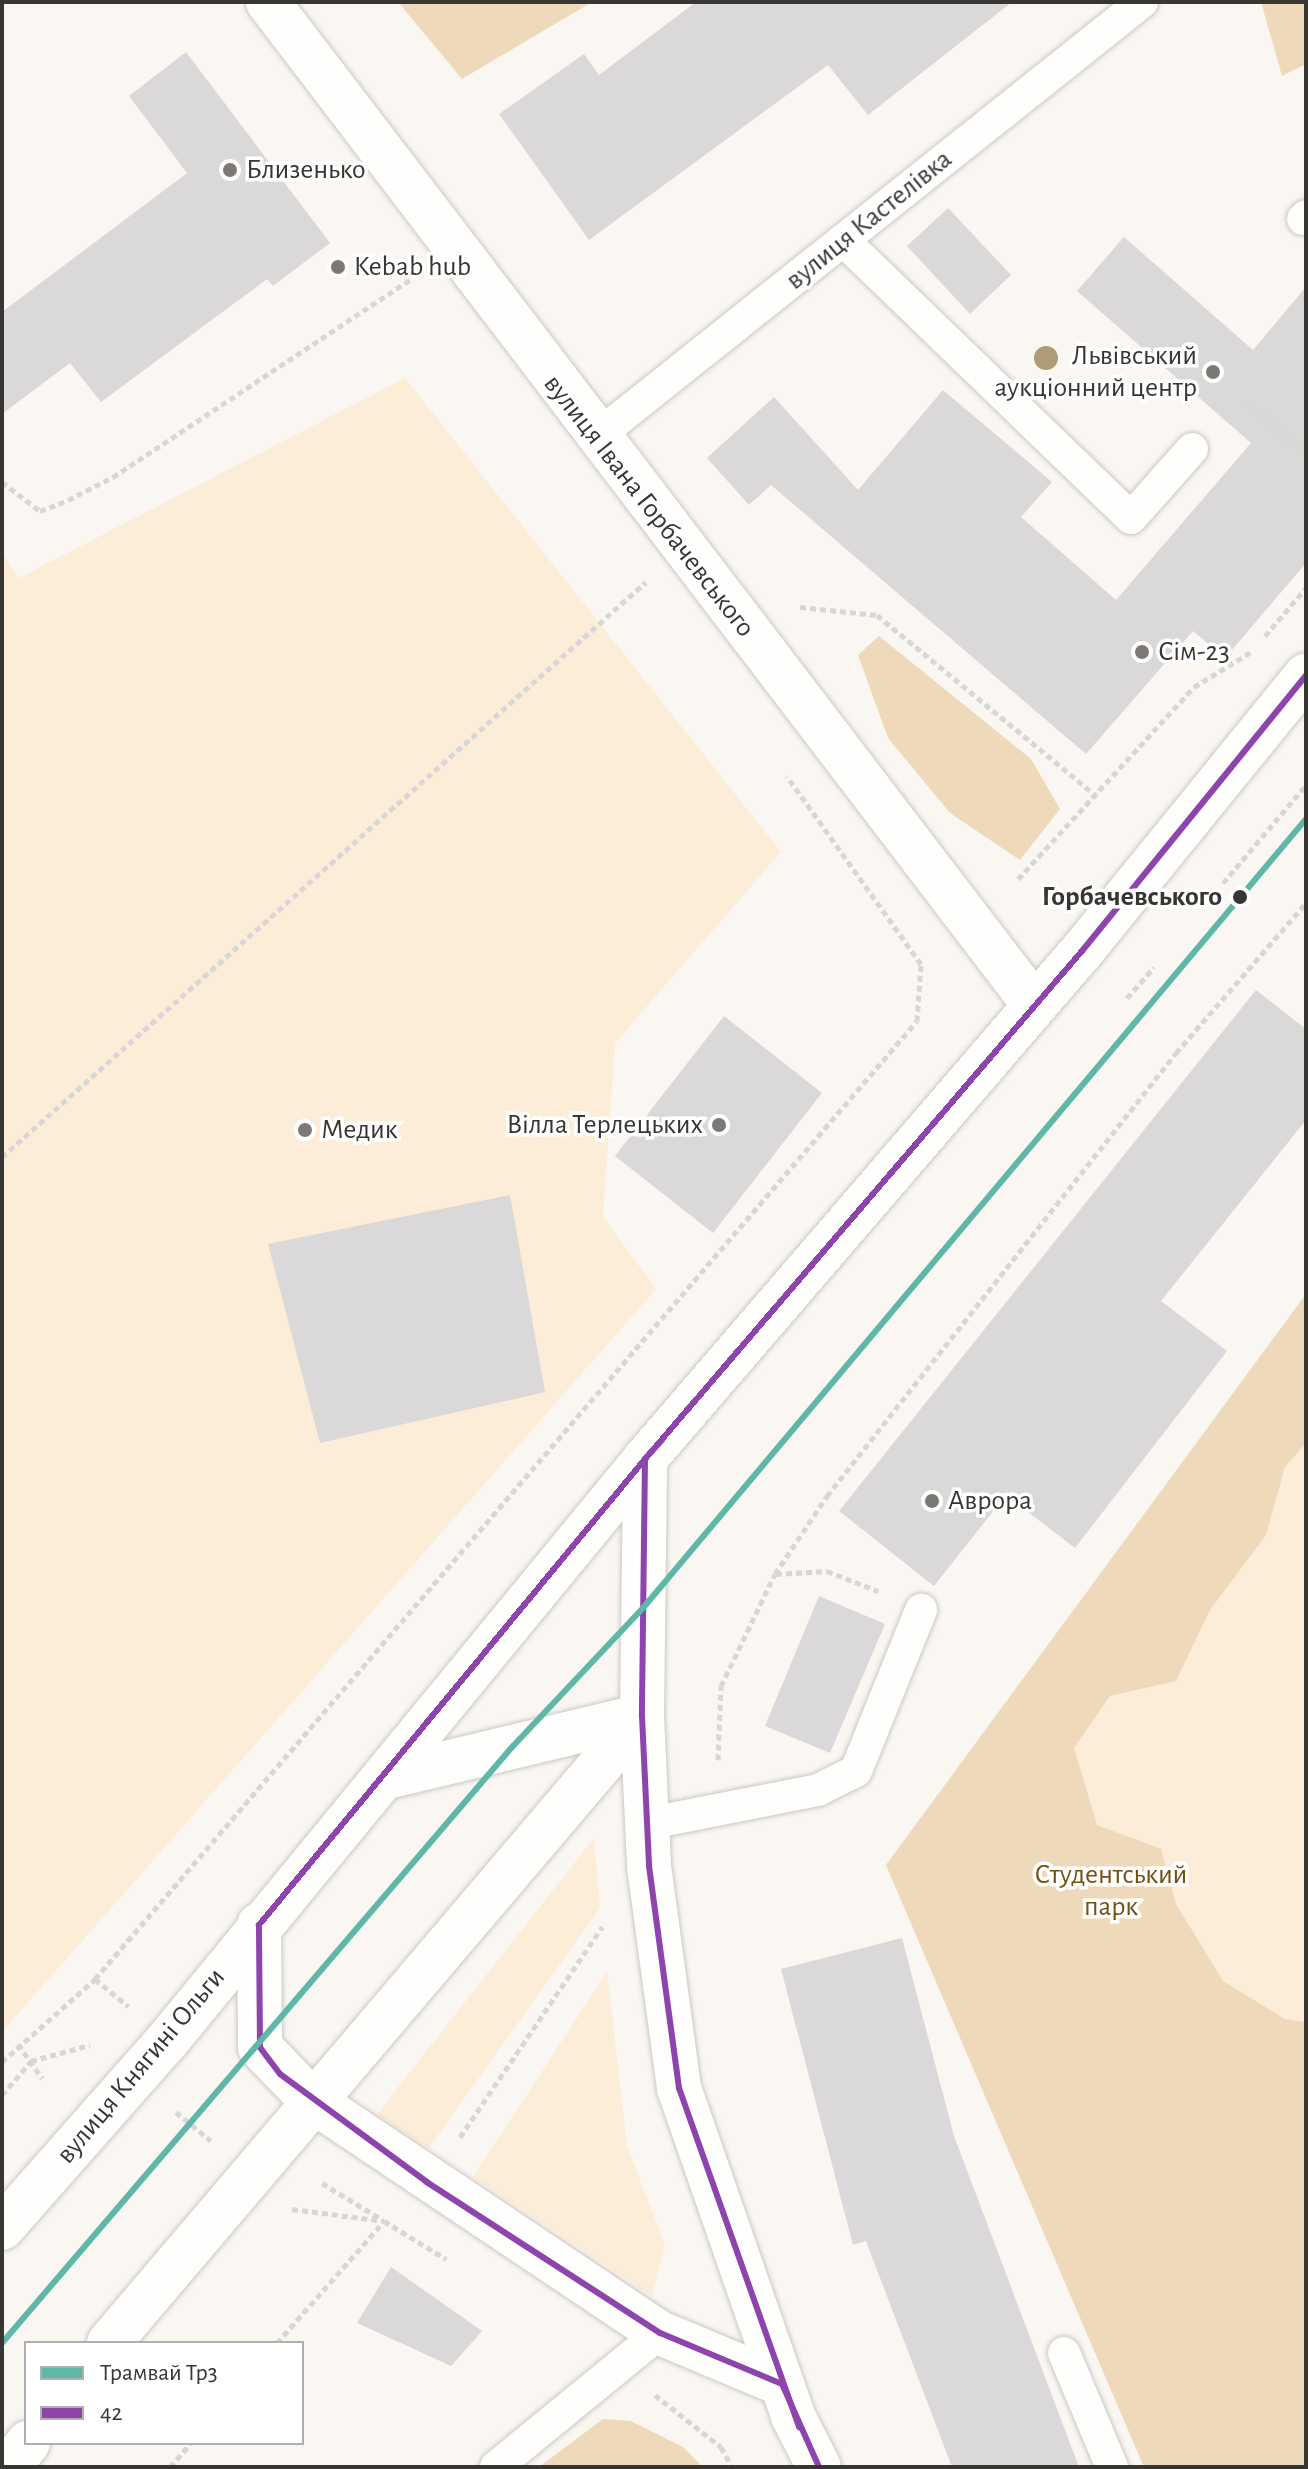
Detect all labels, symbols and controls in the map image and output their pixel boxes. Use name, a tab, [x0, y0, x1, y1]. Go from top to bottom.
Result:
street label: вулиця Кастелівка	[779, 143, 959, 297]
place label: Близенько	[246, 153, 366, 187]
marker: Близенько	[221, 161, 239, 179]
place label: Kebab hub	[354, 250, 471, 284]
marker: Kebab hub	[329, 258, 347, 276]
place label: Львівський аукціонний центр	[995, 339, 1197, 405]
marker: Львівський аукціонний центр	[1204, 363, 1222, 381]
street label: вулиця Івана Горбачевського	[536, 368, 762, 644]
place label: Сім-23	[1158, 635, 1230, 669]
marker: Сім-23	[1133, 643, 1151, 661]
place label: Горбачевського	[1042, 880, 1222, 914]
marker: Горбачевського	[1229, 886, 1251, 908]
place label: Вілла Терлецьких	[506, 1108, 703, 1142]
place label: Медик	[321, 1113, 398, 1147]
marker: Вілла Терлецьких	[710, 1116, 728, 1134]
marker: Медик	[296, 1121, 314, 1139]
place label: Аврора	[948, 1484, 1032, 1518]
marker: Аврора	[923, 1492, 941, 1510]
park label: Студентський парк	[1035, 1858, 1187, 1924]
street label: вулиця Княгині Ольги	[49, 1961, 233, 2171]
legend	[24, 2341, 304, 2445]
text: Трамвай Тр3	[100, 2361, 218, 2385]
text: 42	[100, 2401, 122, 2425]

